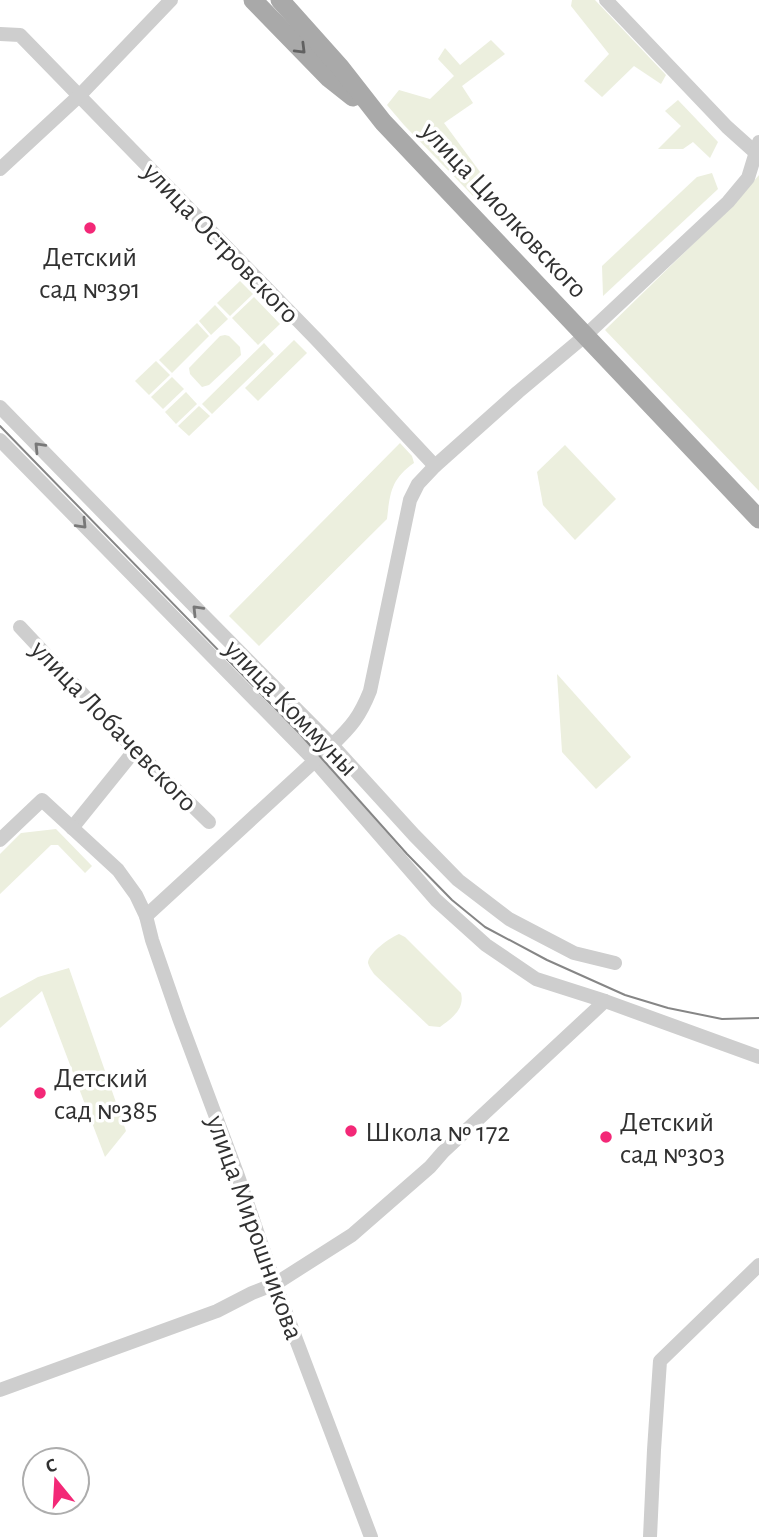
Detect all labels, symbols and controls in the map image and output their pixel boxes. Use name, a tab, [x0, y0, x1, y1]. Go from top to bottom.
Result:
one-way arrow	[292, 40, 305, 53]
street label: улица Циолковского	[414, 116, 592, 304]
street label: улица Островского	[136, 157, 304, 329]
marker: Детский сад №391	[82, 220, 98, 236]
place label: Детский сад №391	[39, 244, 141, 304]
one-way arrow	[34, 442, 47, 455]
one-way arrow	[74, 515, 87, 528]
one-way arrow	[193, 605, 206, 618]
street label: улица Коммуны	[218, 634, 362, 782]
street label: улица Лобачевского	[24, 635, 202, 817]
place label: Детский сад №385	[54, 1065, 158, 1125]
marker: Детский сад №385	[32, 1085, 48, 1101]
place label: Детский сад №303	[620, 1109, 725, 1169]
street label: улица Мирошникова	[200, 1111, 308, 1344]
place label: Школа № 172	[365, 1119, 510, 1147]
marker: Школа № 172	[343, 1123, 359, 1139]
marker: Детский сад №303	[598, 1129, 614, 1145]
north arrow	[21, 1446, 91, 1516]
text: С	[43, 1456, 59, 1477]

